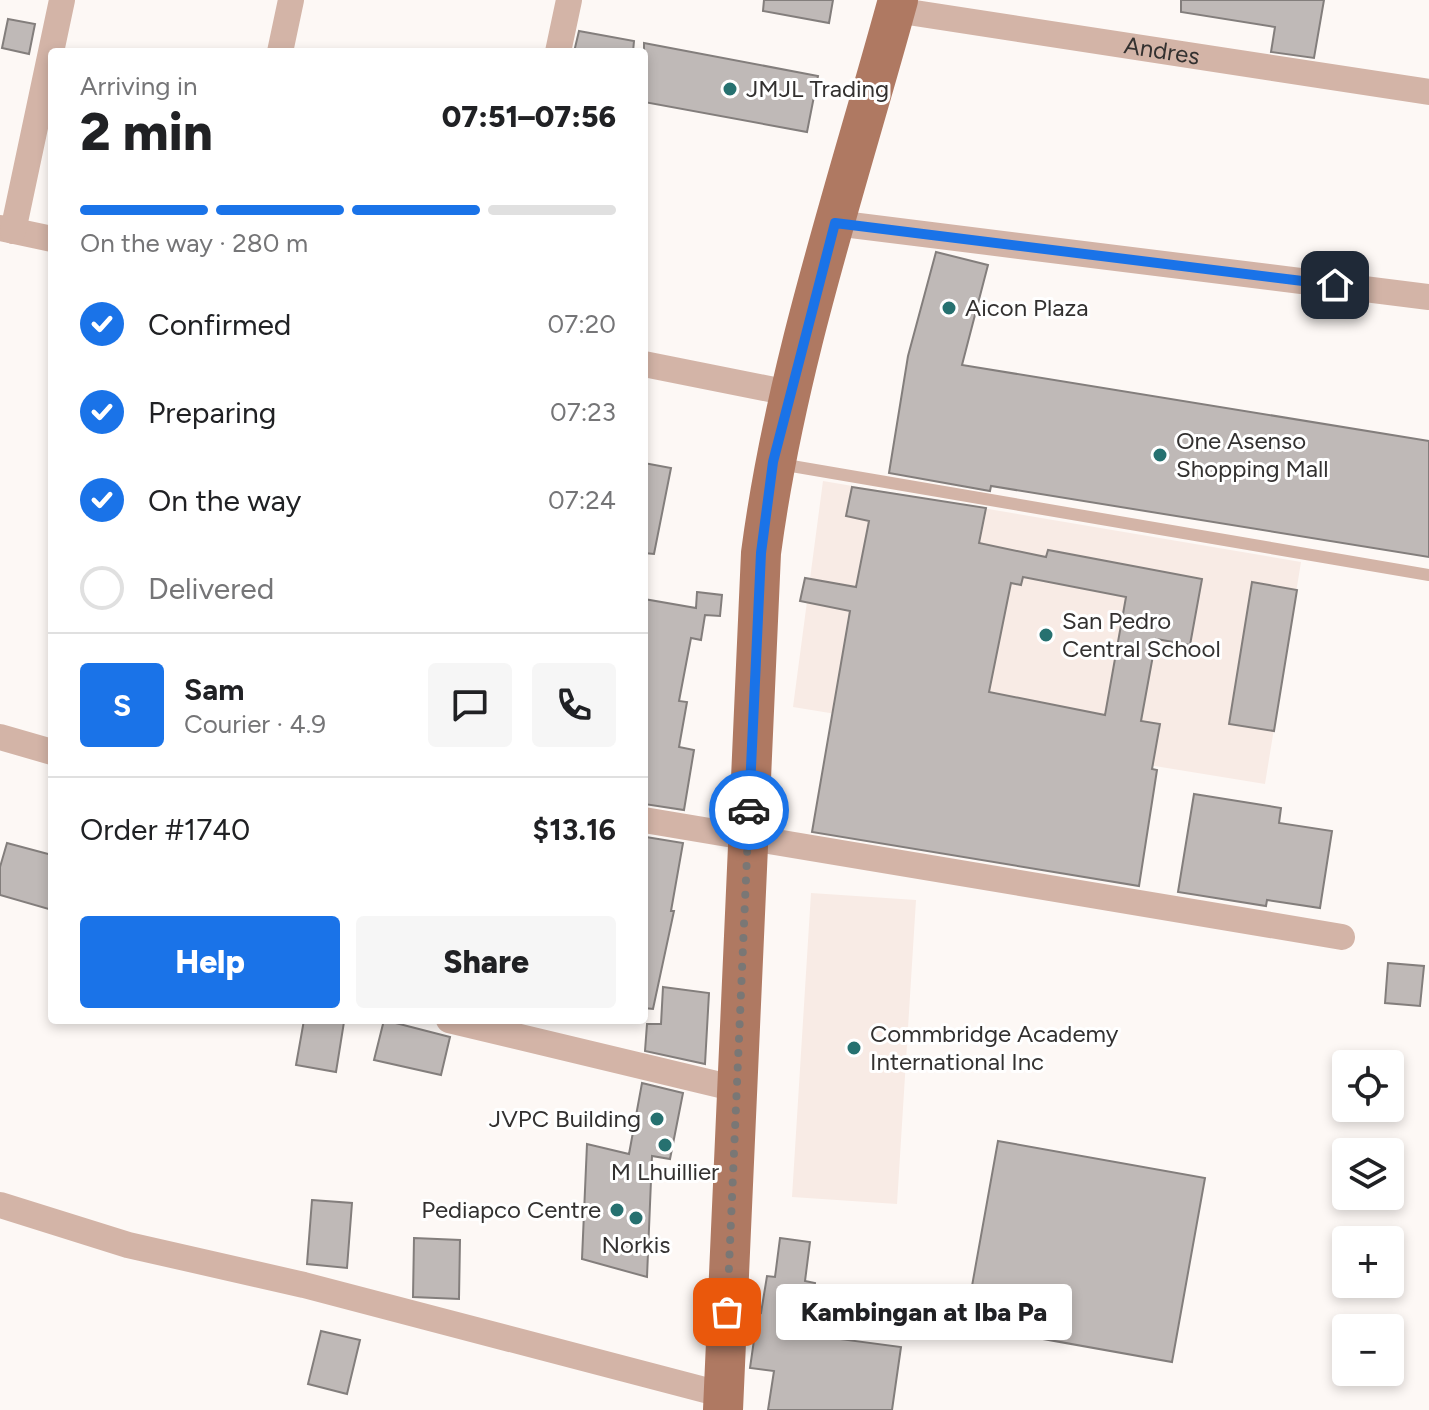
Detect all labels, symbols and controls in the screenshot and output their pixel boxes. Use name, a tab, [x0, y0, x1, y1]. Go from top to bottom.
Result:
street label: Andres	[1122, 30, 1202, 71]
text: Arriving in	[80, 70, 198, 102]
place label: JMJL Trading	[746, 74, 889, 103]
marker: JMJL Trading	[721, 80, 739, 98]
text: 07:51–07:56	[442, 98, 616, 135]
text: 2 min	[80, 101, 213, 163]
text: On the way · 280 m	[80, 227, 308, 259]
pin	[1301, 251, 1369, 319]
icon: home	[1313, 263, 1357, 307]
place label: Aicon Plaza	[965, 293, 1088, 322]
marker: Aicon Plaza	[940, 299, 958, 317]
icon: check	[80, 302, 124, 346]
text: Confirmed	[148, 306, 291, 343]
text: 07:20	[548, 308, 616, 340]
icon: check	[80, 390, 124, 434]
text: Preparing	[148, 394, 276, 431]
text: 07:23	[550, 396, 616, 428]
place label: One Asenso Shopping Mall	[1176, 426, 1329, 483]
marker: One Asenso Shopping Mall	[1151, 446, 1169, 464]
icon: check	[80, 478, 124, 522]
text: On the way	[148, 482, 301, 519]
text: 07:24	[548, 484, 616, 516]
text: Delivered	[148, 570, 274, 607]
place label: San Pedro Central School	[1062, 606, 1221, 663]
marker: San Pedro Central School	[1037, 626, 1055, 644]
button: chat	[428, 663, 512, 747]
button: phone	[532, 663, 616, 747]
text: Sam	[184, 671, 244, 708]
text: S	[113, 687, 131, 724]
text: Courier · 4.9	[184, 708, 326, 740]
courier	[709, 770, 789, 850]
icon: car	[727, 788, 771, 832]
text: Order #1740	[80, 811, 250, 848]
text: $13.16	[533, 811, 616, 848]
button: Help	[80, 916, 340, 1008]
button: Share	[356, 916, 616, 1008]
place label: Commbridge Academy International Inc	[870, 1019, 1119, 1076]
marker: Commbridge Academy International Inc	[845, 1039, 863, 1057]
map controls	[1332, 1050, 1404, 1386]
button: locate	[1332, 1050, 1404, 1122]
place label: JVPC Building	[489, 1104, 641, 1133]
marker: JVPC Building	[648, 1110, 666, 1128]
marker: M Lhuillier	[656, 1136, 674, 1154]
button: layers	[1332, 1138, 1404, 1210]
place label: M Lhuillier	[611, 1157, 719, 1186]
place label: Pediapco Centre	[421, 1195, 601, 1224]
marker: Pediapco Centre	[608, 1201, 626, 1219]
marker: Norkis	[627, 1209, 645, 1227]
button: +	[1332, 1226, 1404, 1298]
place label: Norkis	[602, 1230, 671, 1259]
pin	[693, 1278, 761, 1346]
callout: Kambingan at Iba Pa	[775, 1284, 1071, 1340]
icon: bag	[705, 1290, 749, 1334]
text: Kambingan at Iba Pa	[801, 1296, 1047, 1328]
button: −	[1332, 1314, 1404, 1386]

